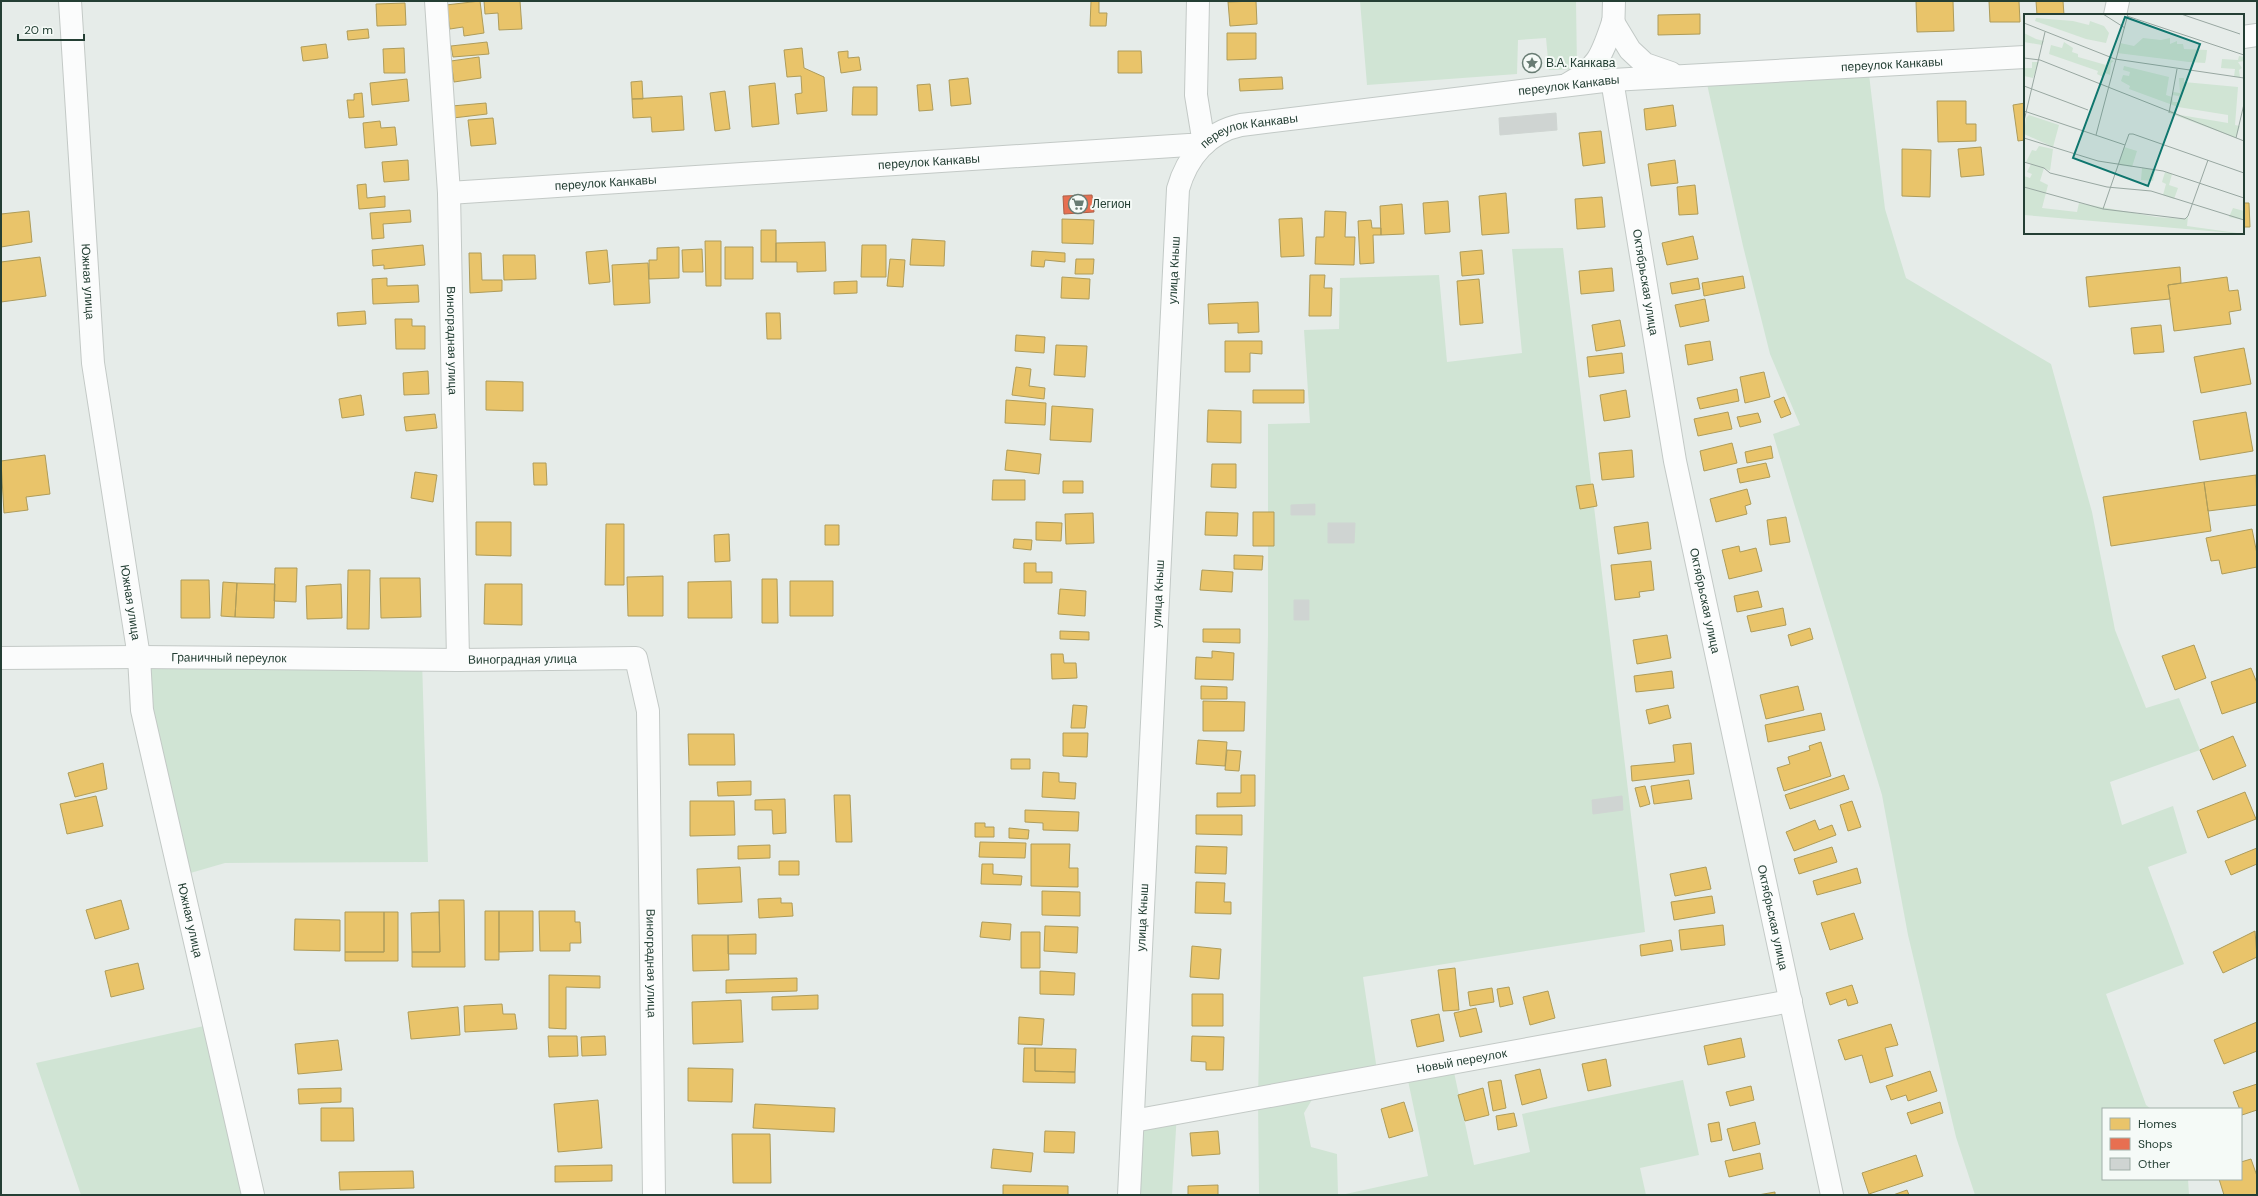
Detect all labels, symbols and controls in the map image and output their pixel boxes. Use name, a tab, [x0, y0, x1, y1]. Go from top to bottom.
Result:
inset map	[2024, 14, 2244, 234]
scale bar	[18, 16, 84, 42]
text: 20 m	[24, 22, 53, 38]
place icon: В.А. Канкава	[1521, 52, 1543, 74]
street label: переулок Канкавы	[1841, 54, 1943, 75]
place label: В.А. Канкава	[1546, 55, 1616, 71]
street label: переулок Канкавы	[1517, 72, 1620, 99]
street label: переулок Канкавы	[1197, 110, 1299, 152]
street label: переулок Канкавы	[878, 151, 980, 173]
street label: переулок Канкавы	[554, 172, 657, 194]
supermarket icon: Легион	[1067, 193, 1089, 215]
place label: Легион	[1092, 196, 1131, 212]
street label: Октябрьская улица	[1629, 228, 1662, 337]
street label: улица Кныш	[1164, 236, 1184, 305]
street label: Южная улица	[77, 243, 98, 320]
street label: Виноградная улица	[443, 286, 461, 395]
street label: Октябрьская улица	[1686, 546, 1724, 655]
street label: улица Кныш	[1149, 559, 1168, 628]
street label: Южная улица	[117, 563, 144, 642]
street label: Граничный переулок	[171, 649, 287, 666]
street label: Виноградная улица	[468, 651, 577, 668]
street label: Октябрьская улица	[1754, 863, 1792, 972]
street label: Южная улица	[174, 881, 206, 959]
street label: улица Кныш	[1133, 883, 1152, 952]
street label: Виноградная улица	[642, 909, 660, 1018]
street label: Новый переулок	[1415, 1045, 1509, 1077]
legend	[2102, 1108, 2242, 1180]
text: Homes	[2138, 1116, 2177, 1132]
text: Shops	[2138, 1136, 2173, 1152]
text: Other	[2138, 1156, 2171, 1172]

